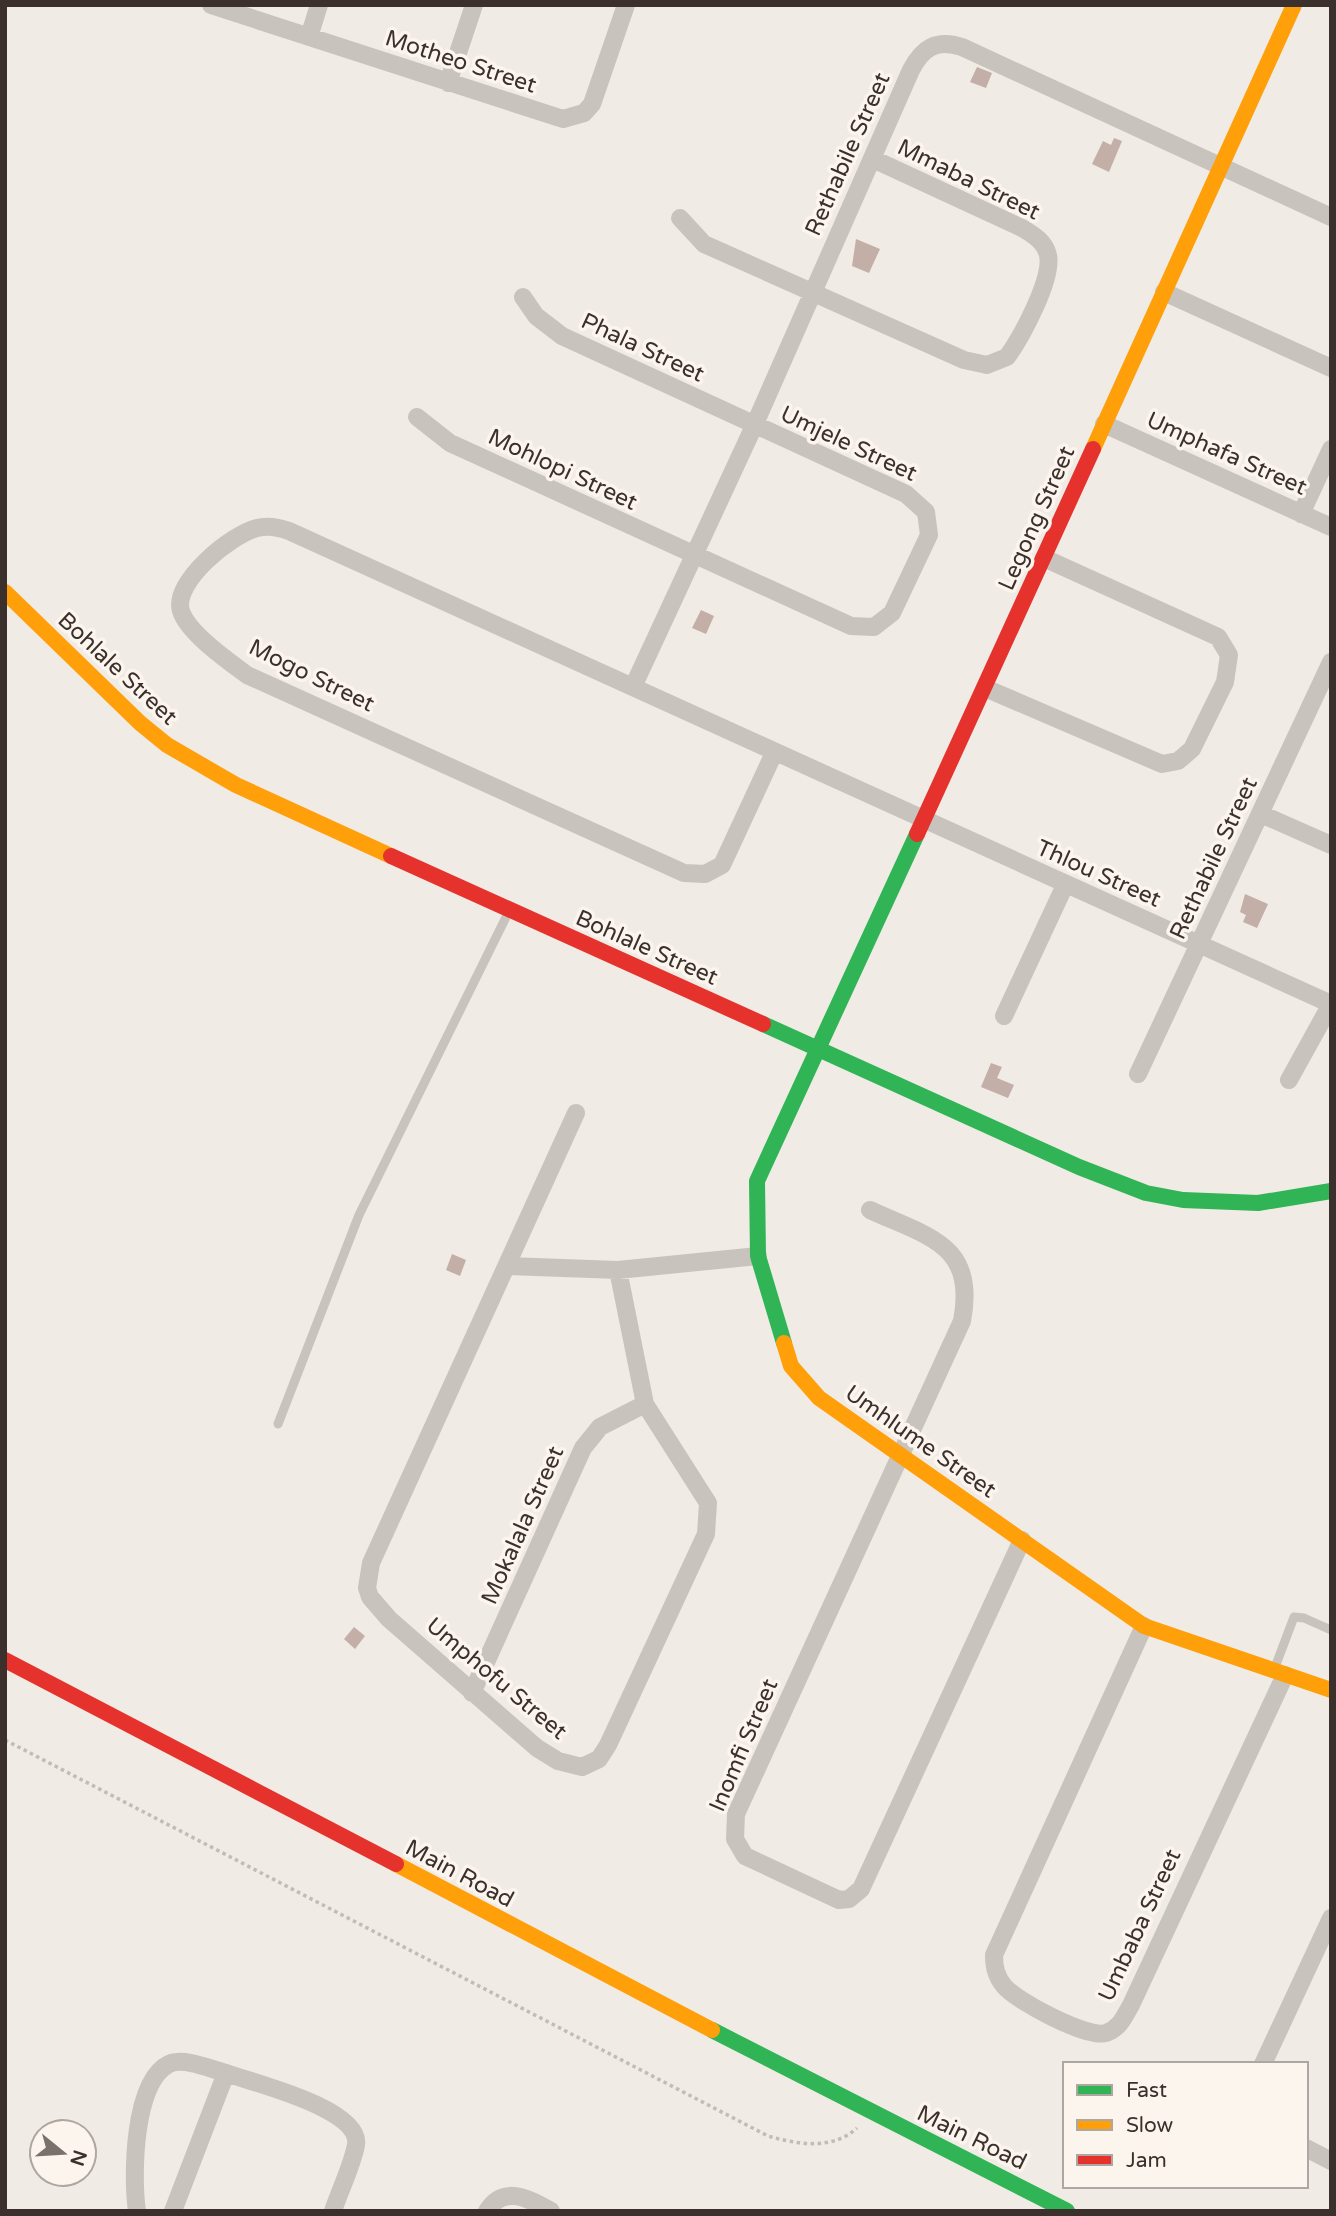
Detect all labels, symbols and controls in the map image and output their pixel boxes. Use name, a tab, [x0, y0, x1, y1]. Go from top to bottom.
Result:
street label: Motheo Street	[382, 24, 540, 100]
street label: Rethabile Street	[799, 68, 897, 240]
street label: Mmaba Street	[893, 133, 1045, 227]
street label: Phala Street	[577, 307, 709, 389]
street label: Umjele Street	[776, 400, 922, 488]
street label: Umphafa Street	[1142, 406, 1311, 502]
street label: Mohlopi Street	[483, 423, 642, 517]
street label: Legong Street	[993, 442, 1081, 595]
street label: Bohlale Street	[52, 606, 183, 731]
street label: Mogo Street	[244, 633, 379, 718]
street label: Rethabile Street	[1164, 773, 1264, 944]
street label: Thlou Street	[1032, 834, 1165, 914]
street label: Bohlale Street	[571, 904, 722, 992]
street label: Umhlume Street	[840, 1379, 1001, 1504]
street label: Mokalala Street	[476, 1442, 570, 1609]
street label: Umphofu Street	[420, 1612, 573, 1746]
street label: Inomfi Street	[703, 1675, 785, 1816]
street label: Main Road	[401, 1834, 518, 1914]
street label: Umbaba Street	[1092, 1845, 1187, 2006]
legend	[1063, 2062, 1308, 2188]
text: Fast	[1126, 2078, 1167, 2103]
street label: Main Road	[912, 2099, 1031, 2176]
text: Slow	[1126, 2113, 1174, 2138]
north arrow	[28, 2118, 98, 2188]
text: N	[65, 2147, 91, 2169]
text: Jam	[1126, 2148, 1167, 2173]

